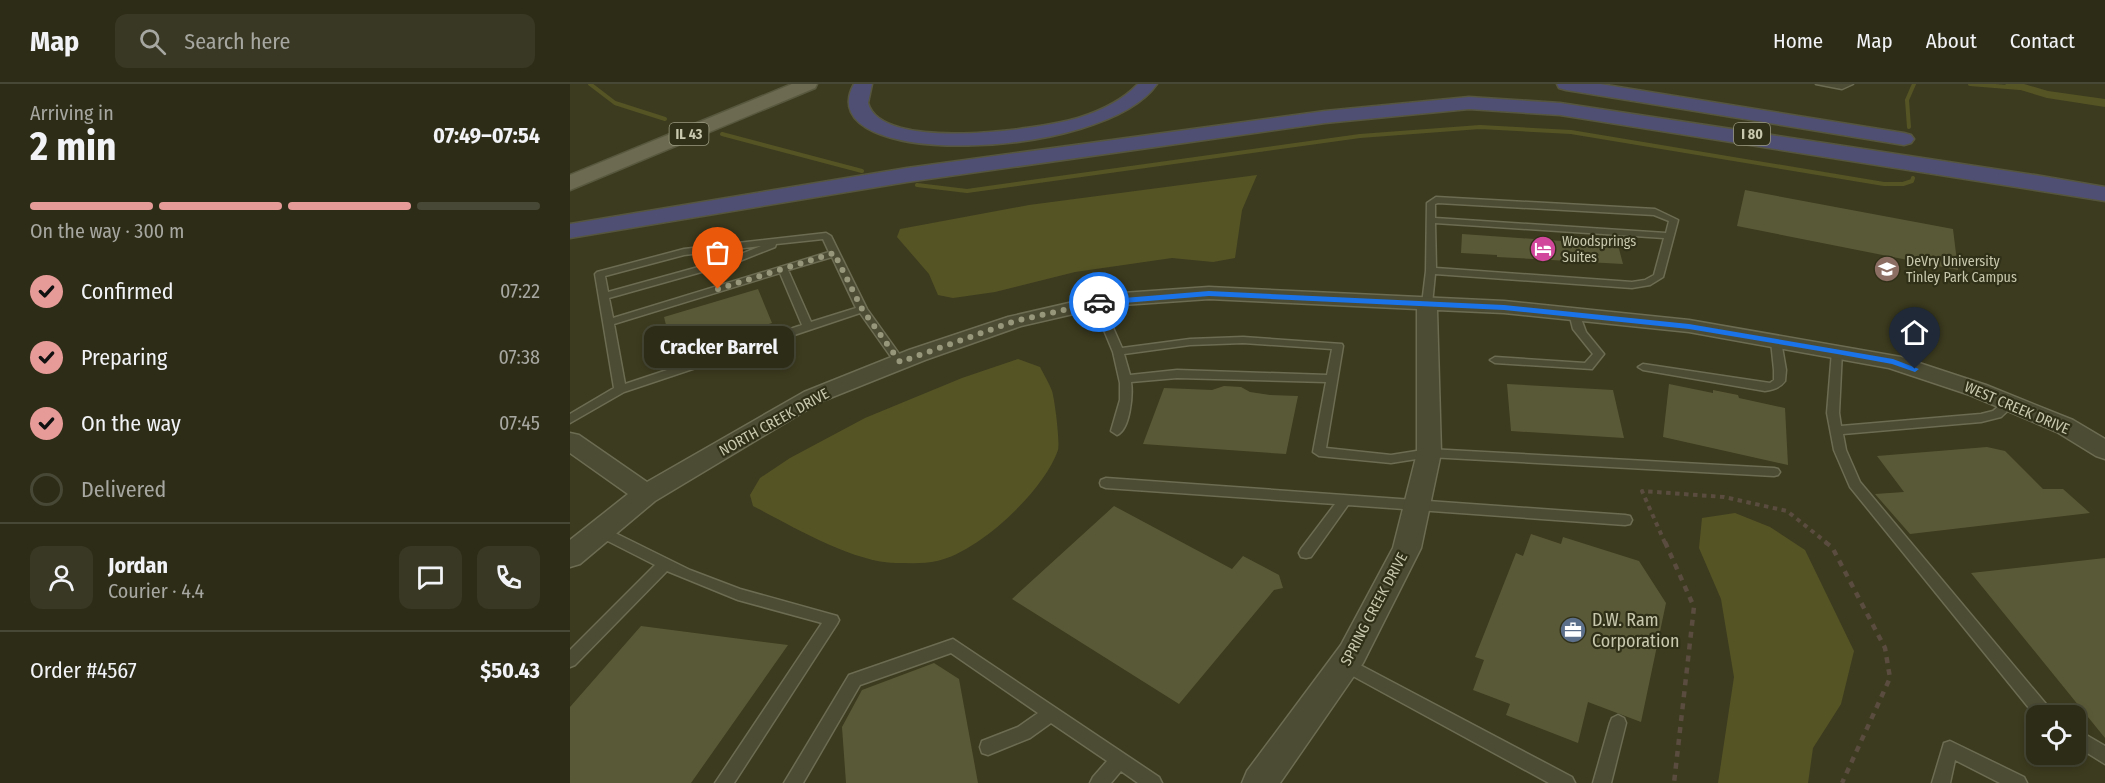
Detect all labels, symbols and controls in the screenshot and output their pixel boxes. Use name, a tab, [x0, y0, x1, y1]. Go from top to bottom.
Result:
search box	[115, 14, 535, 68]
text: Map	[30, 25, 79, 58]
icon: search	[136, 25, 169, 58]
text: Search here	[184, 28, 290, 55]
text: Home	[1773, 28, 1823, 54]
text: Map	[1856, 28, 1893, 54]
text: About	[1926, 28, 1977, 54]
text: Contact	[2010, 28, 2075, 54]
text: Arriving in	[30, 101, 114, 125]
text: 07:49–07:54	[433, 122, 540, 149]
road number: IL 43	[670, 123, 708, 145]
road number: I 80	[1734, 123, 1770, 145]
text: 2 min	[30, 124, 116, 170]
text: On the way · 300 m	[30, 219, 184, 243]
pin	[692, 227, 743, 289]
place label: Woodsprings Suites	[1562, 233, 1636, 266]
hotel icon: Woodsprings Suites	[1528, 234, 1558, 264]
icon: bag	[701, 236, 734, 269]
place label: DeVry University Tinley Park Campus	[1906, 253, 2017, 286]
school or university icon: DeVry University Tinley Park Campus	[1872, 254, 1902, 284]
courier	[1069, 272, 1129, 332]
icon: check	[30, 275, 63, 308]
text: Confirmed	[81, 278, 174, 305]
text: 07:22	[500, 279, 540, 303]
icon: car	[1083, 286, 1116, 319]
pin	[1889, 307, 1940, 369]
icon: home	[1898, 316, 1931, 349]
callout: Cracker Barrel	[643, 325, 793, 367]
text: Cracker Barrel	[660, 335, 778, 359]
icon: check	[30, 341, 63, 374]
text: Preparing	[81, 344, 167, 371]
text: 07:38	[498, 345, 540, 369]
street label: WEST CREEK DRIVE	[1962, 378, 2072, 438]
street label: NORTH CREEK DRIVE	[716, 384, 832, 460]
icon: check	[30, 407, 63, 440]
text: On the way	[81, 410, 181, 437]
text: 07:45	[499, 411, 540, 435]
text: Delivered	[81, 476, 166, 503]
button: person	[30, 546, 93, 609]
button: chat	[399, 546, 462, 609]
button: phone	[477, 546, 540, 609]
street label: SPRING CREEK DRIVE	[1337, 549, 1411, 669]
text: Jordan	[108, 552, 168, 579]
text: Courier · 4.4	[108, 579, 204, 603]
place label: D.W. Ram Corporation	[1592, 609, 1680, 652]
office icon: D.W. Ram Corporation	[1558, 615, 1588, 645]
text: Order #4567	[30, 657, 137, 684]
text: $50.43	[480, 657, 540, 684]
map controls	[2026, 705, 2086, 765]
button: locate	[2026, 705, 2086, 765]

